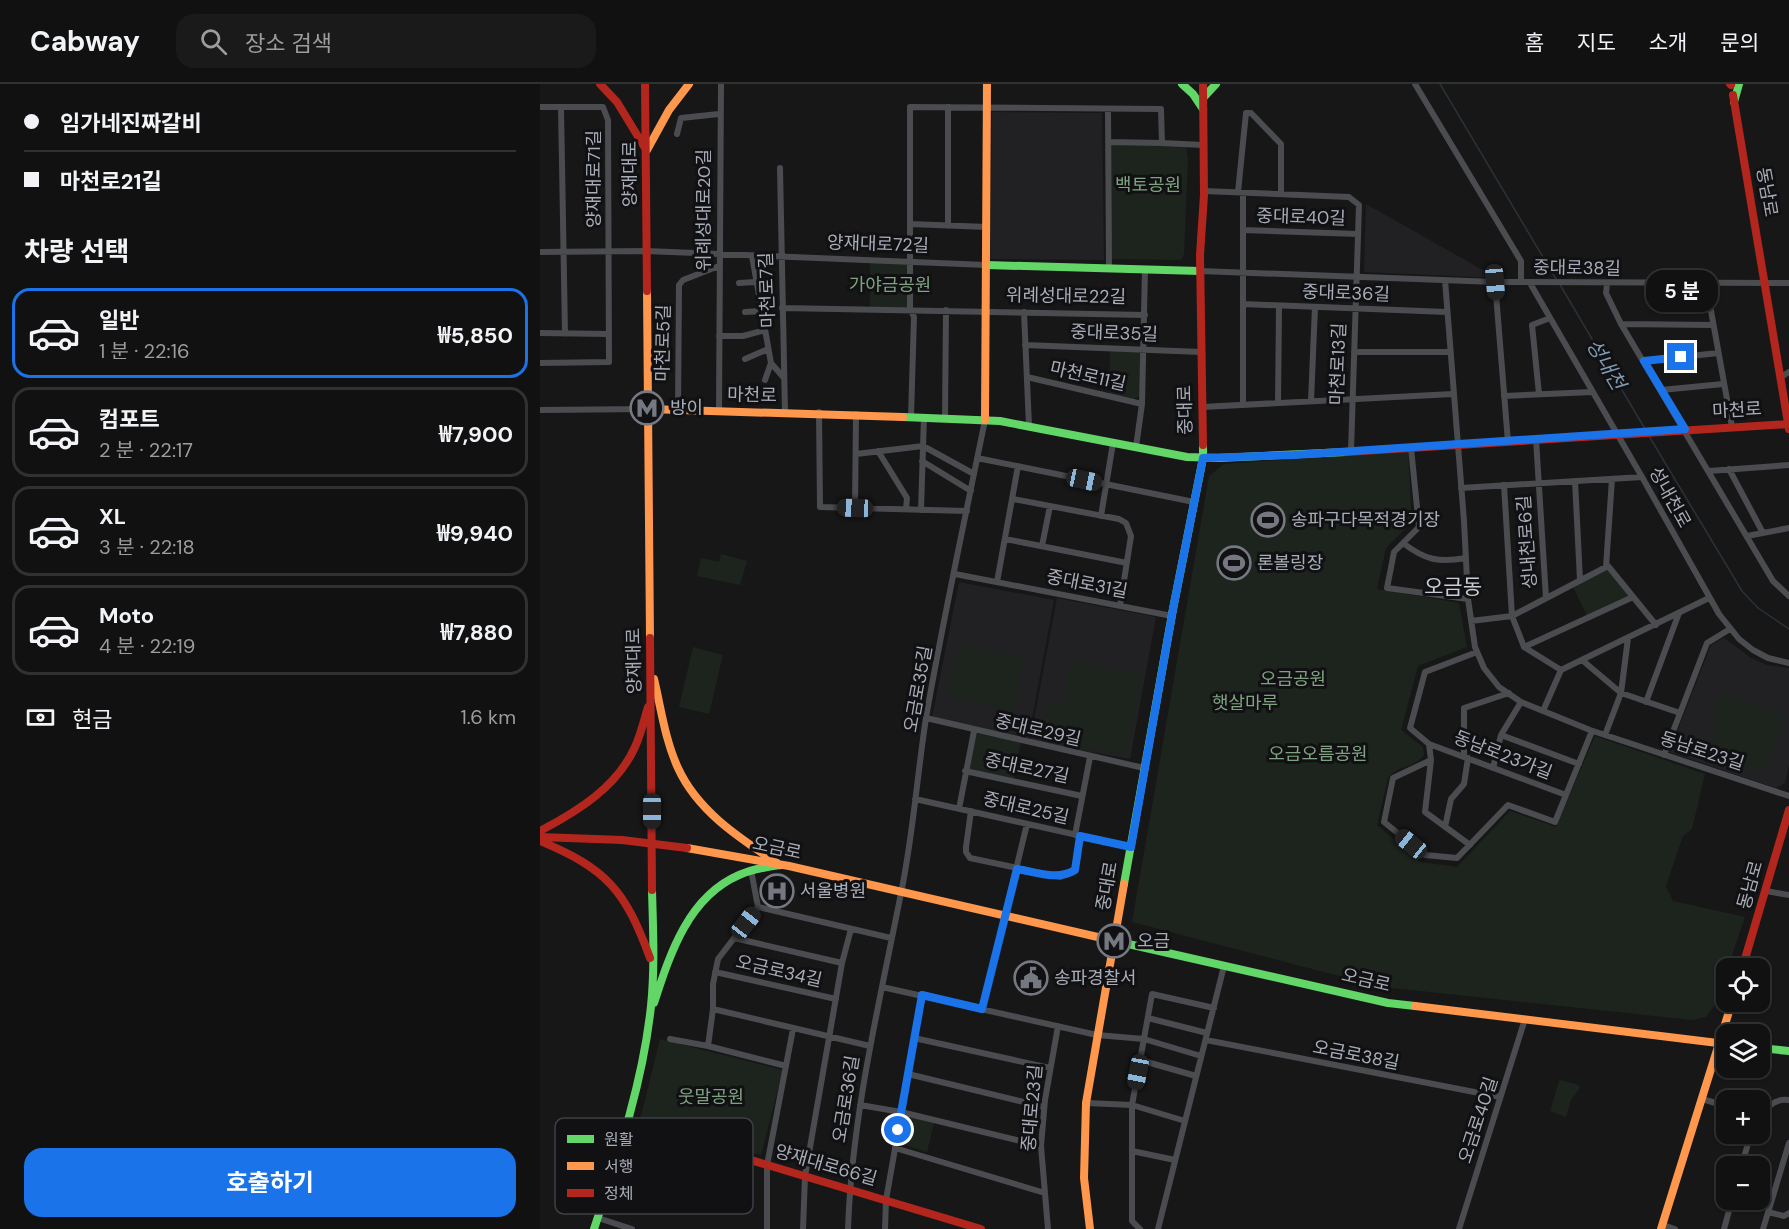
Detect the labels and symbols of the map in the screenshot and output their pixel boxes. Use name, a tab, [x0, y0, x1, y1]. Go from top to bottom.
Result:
street label: 양재대로71길	[582, 130, 606, 228]
street label: 양재대로	[618, 141, 642, 207]
street label: 위례성대로20길	[692, 149, 716, 271]
street label: 동남로	[1751, 165, 1783, 219]
park label: 백토공원	[1115, 173, 1181, 197]
street label: 중대로40길	[1256, 203, 1346, 231]
street label: 양재대로72길	[826, 230, 930, 258]
street label: 마천로7길	[754, 252, 780, 328]
street label: 중대로38길	[1533, 255, 1621, 281]
car	[1484, 263, 1506, 301]
callout: 5 분	[1645, 270, 1717, 312]
park label: 가야금공원	[849, 273, 931, 297]
street label: 중대로36길	[1302, 279, 1390, 307]
street label: 위례성대로22길	[1006, 283, 1126, 309]
street label: 마천로5길	[650, 304, 676, 382]
street label: 중대로35길	[1070, 319, 1158, 347]
street label: 마천로13길	[1325, 322, 1351, 406]
water label: 성내천	[1581, 334, 1633, 397]
route end	[1667, 343, 1694, 370]
street label: 마천로11길	[1048, 356, 1128, 396]
street label: 마천로	[727, 383, 777, 407]
street label: 중대로	[1173, 385, 1197, 435]
metro station icon: 방이	[629, 390, 665, 426]
place label: 방이	[670, 396, 703, 420]
street label: 마천로	[1712, 397, 1762, 423]
street label: 성내천로	[1643, 462, 1697, 532]
car	[1065, 467, 1103, 493]
street label: 성내천로6길	[1512, 494, 1542, 590]
car	[837, 498, 873, 518]
sports icon: 송파구다목적경기장	[1250, 502, 1286, 538]
place label: 송파구다목적경기장	[1291, 508, 1440, 532]
sports icon: 론볼링장	[1216, 545, 1252, 581]
place label: 론볼링장	[1257, 551, 1323, 575]
street label: 중대로31길	[1044, 564, 1130, 604]
district label: 오금동	[1424, 573, 1482, 601]
street label: 양재대로	[621, 628, 647, 694]
street label: 오금로35길	[899, 644, 937, 734]
park label: 오금공원	[1260, 667, 1326, 691]
park label: 햇살마루	[1212, 691, 1278, 715]
street label: 중대로29길	[993, 708, 1083, 752]
street label: 동남로23가길	[1450, 725, 1556, 785]
street label: 동남로23길	[1657, 726, 1747, 776]
park label: 오금오름공원	[1268, 742, 1368, 766]
street label: 중대로27길	[982, 747, 1072, 789]
street label: 중대로25길	[981, 786, 1071, 830]
car	[643, 793, 661, 829]
car	[1391, 826, 1431, 862]
street label: 오금로	[750, 831, 804, 865]
street label: 동남로	[1732, 858, 1768, 912]
street label: 중대로	[1091, 859, 1123, 913]
hospital icon: 서울병원	[759, 873, 795, 909]
place label: 서울병원	[800, 879, 866, 903]
car	[728, 903, 764, 943]
metro station icon: 오금	[1096, 923, 1132, 959]
place label: 오금	[1137, 929, 1170, 953]
street label: 오금로34길	[734, 949, 824, 993]
public building icon: 송파경찰서	[1013, 960, 1049, 996]
street label: 오금로	[1339, 963, 1393, 997]
place label: 송파경찰서	[1054, 966, 1137, 990]
street label: 오금로38길	[1311, 1035, 1401, 1075]
car	[1126, 1053, 1150, 1091]
street label: 오금로36길	[827, 1054, 865, 1144]
street label: 중대로23길	[1016, 1063, 1048, 1153]
street label: 오금로40길	[1453, 1074, 1503, 1166]
park label: 웃말공원	[678, 1085, 744, 1109]
route start	[884, 1116, 911, 1143]
legend	[555, 1118, 753, 1214]
text: 원활	[604, 1129, 634, 1150]
street label: 양재대로66길	[772, 1139, 880, 1191]
text: 서행	[604, 1156, 633, 1177]
text: 정체	[604, 1183, 633, 1204]

